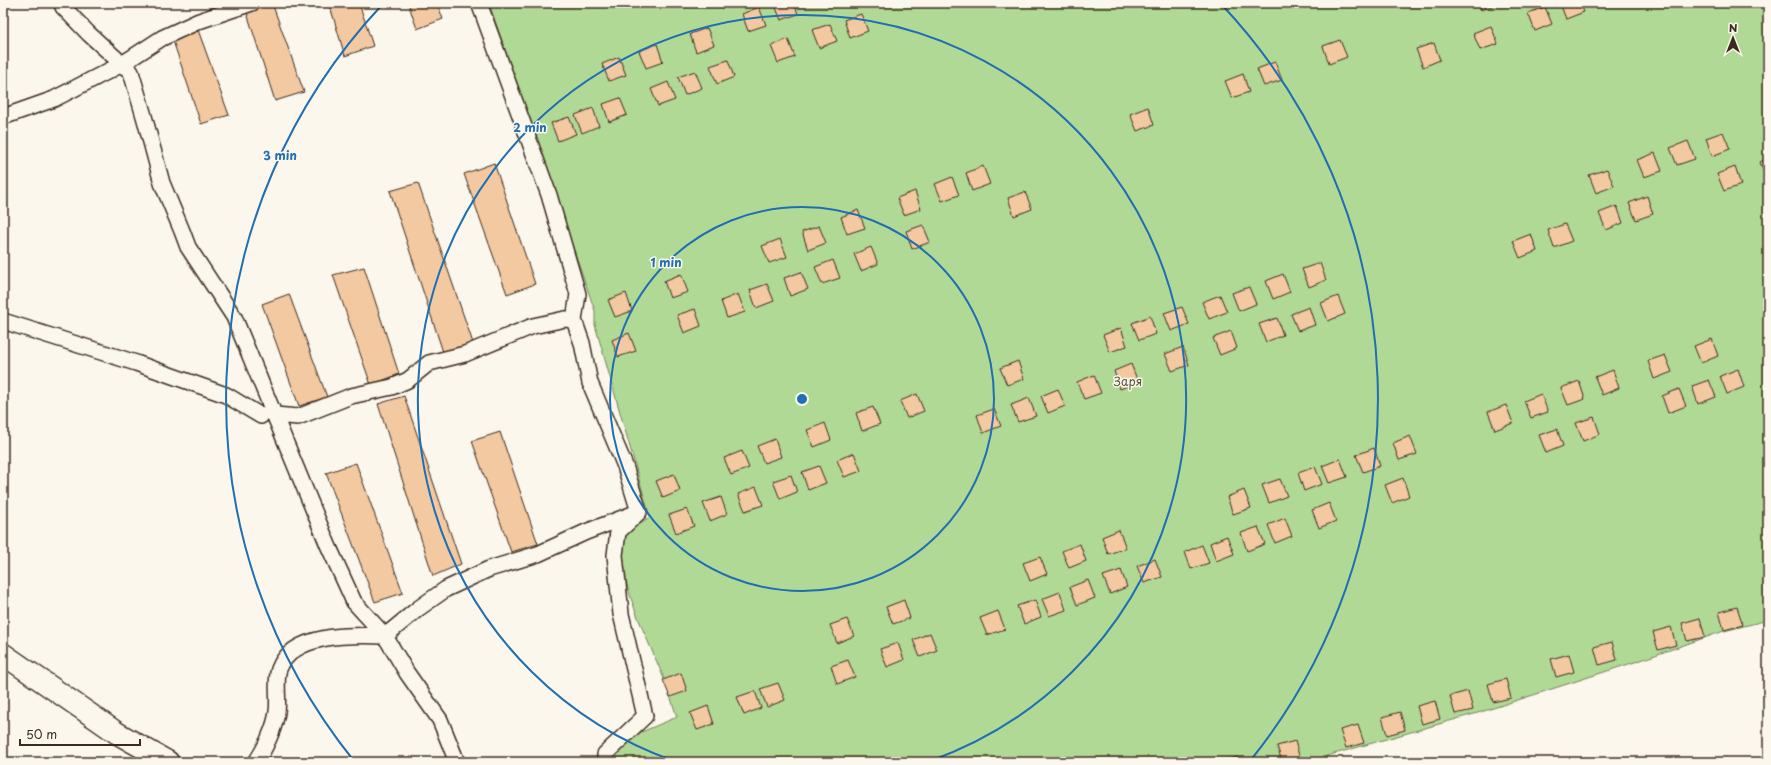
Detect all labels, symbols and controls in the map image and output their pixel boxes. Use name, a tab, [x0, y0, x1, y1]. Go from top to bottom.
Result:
north arrow	[1713, 18, 1753, 58]
text: N	[1729, 19, 1738, 36]
text: 2 min	[513, 118, 547, 136]
text: 3 min	[263, 146, 297, 164]
text: 1 min	[650, 253, 682, 271]
park label: Заря	[1114, 372, 1142, 390]
centre of rings	[795, 392, 809, 406]
scale bar	[20, 721, 140, 747]
text: 50 m	[26, 725, 57, 743]

